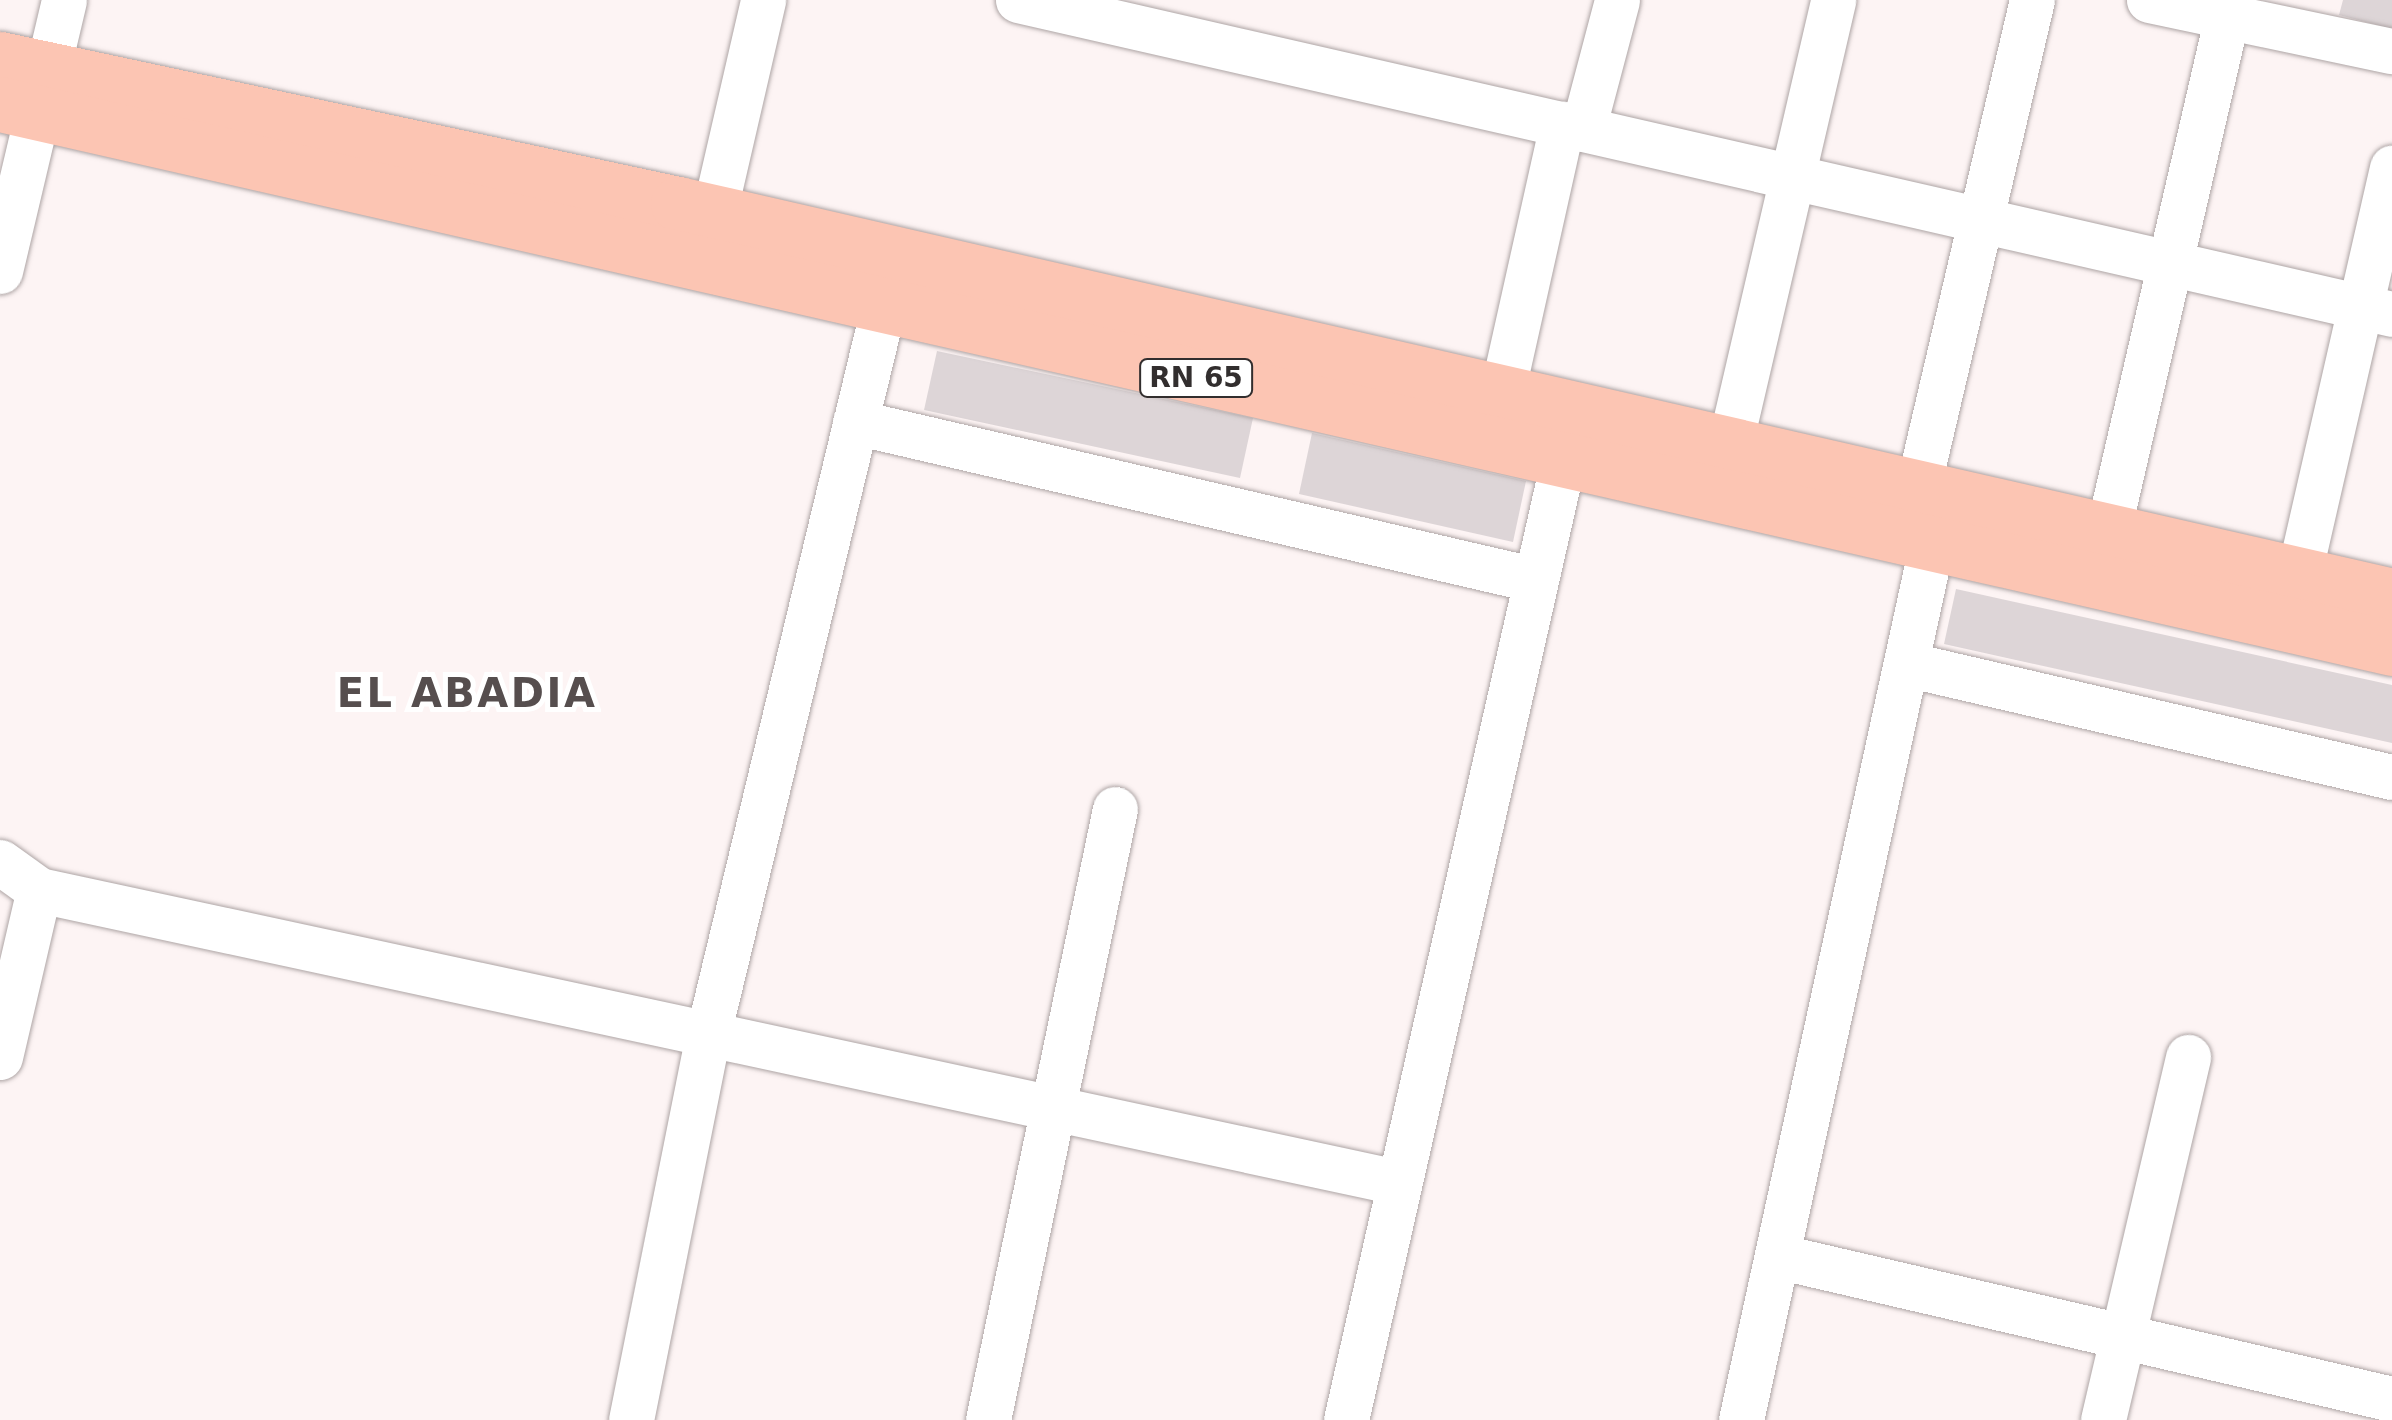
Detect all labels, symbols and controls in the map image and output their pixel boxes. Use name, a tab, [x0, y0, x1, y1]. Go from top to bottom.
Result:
road number: RN 65	[1138, 355, 1254, 401]
district label: EL ABADIA	[337, 669, 597, 717]

